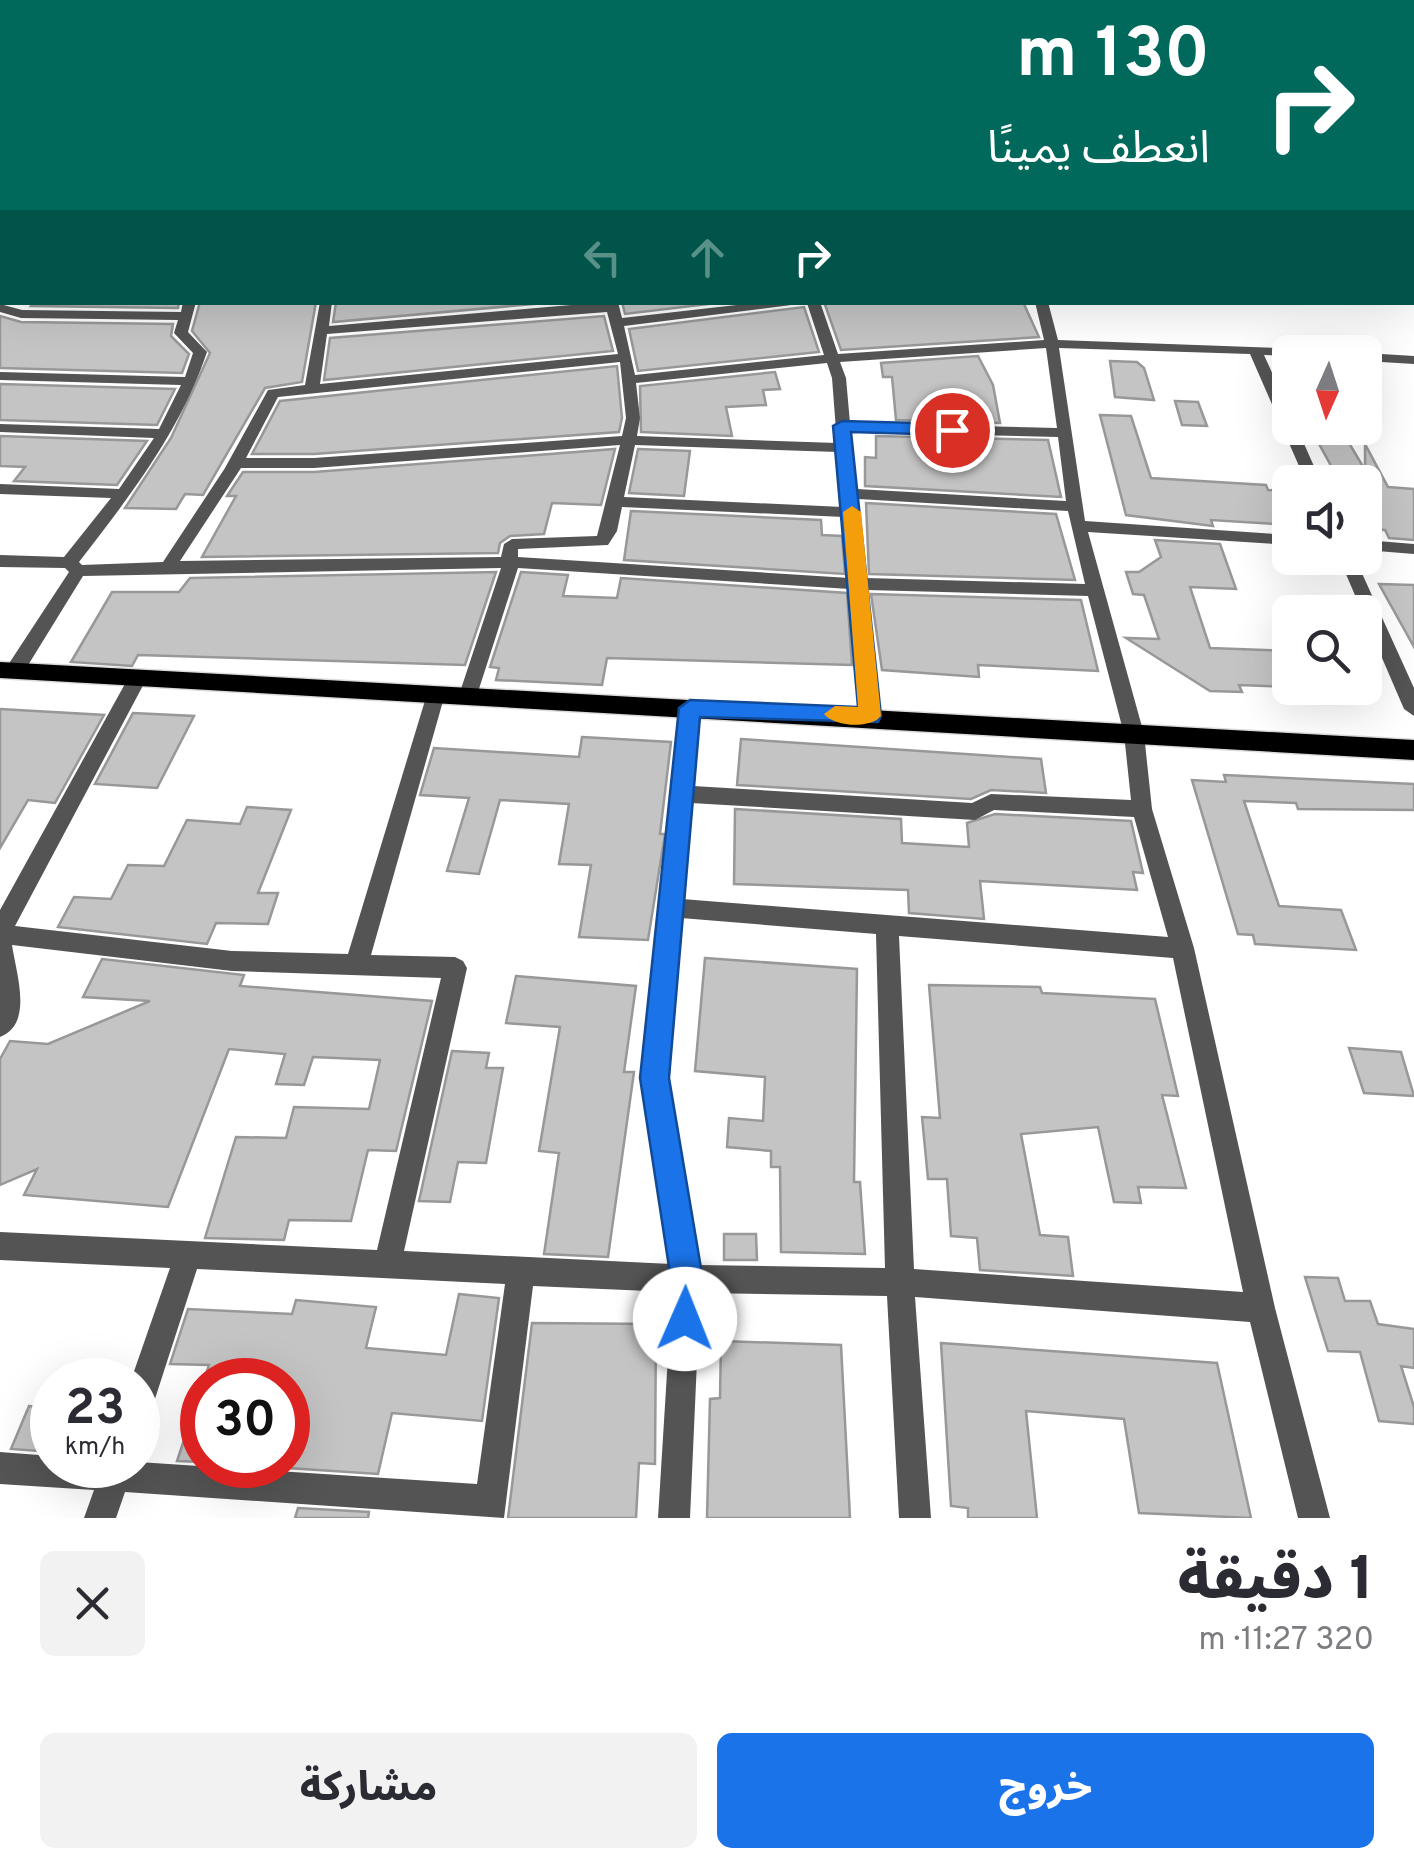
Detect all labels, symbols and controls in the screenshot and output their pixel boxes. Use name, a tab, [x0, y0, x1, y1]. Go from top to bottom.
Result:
text: 130 m	[1016, 13, 1210, 102]
icon: right	[1245, 40, 1375, 170]
text: انعطف يمينًا	[987, 122, 1210, 179]
icon: left	[575, 230, 630, 285]
icon: ahead	[680, 230, 735, 285]
icon: right	[785, 230, 840, 285]
north arrow	[1272, 335, 1382, 445]
map controls	[1272, 335, 1382, 705]
pin	[910, 388, 995, 473]
icon: arrive	[925, 403, 980, 458]
button: sound	[1272, 465, 1382, 575]
button: search	[1272, 595, 1382, 705]
position arrow	[633, 1267, 737, 1371]
speed limit sign: 30	[180, 1358, 310, 1488]
text: 23	[65, 1379, 125, 1442]
text: km/h	[65, 1432, 125, 1464]
text: 1 دقيقة	[1177, 1545, 1374, 1621]
button: close	[40, 1551, 145, 1656]
text: 320 m · 11:27	[1199, 1621, 1374, 1661]
button: مشاركة	[40, 1733, 697, 1848]
button: خروج	[717, 1733, 1374, 1848]

